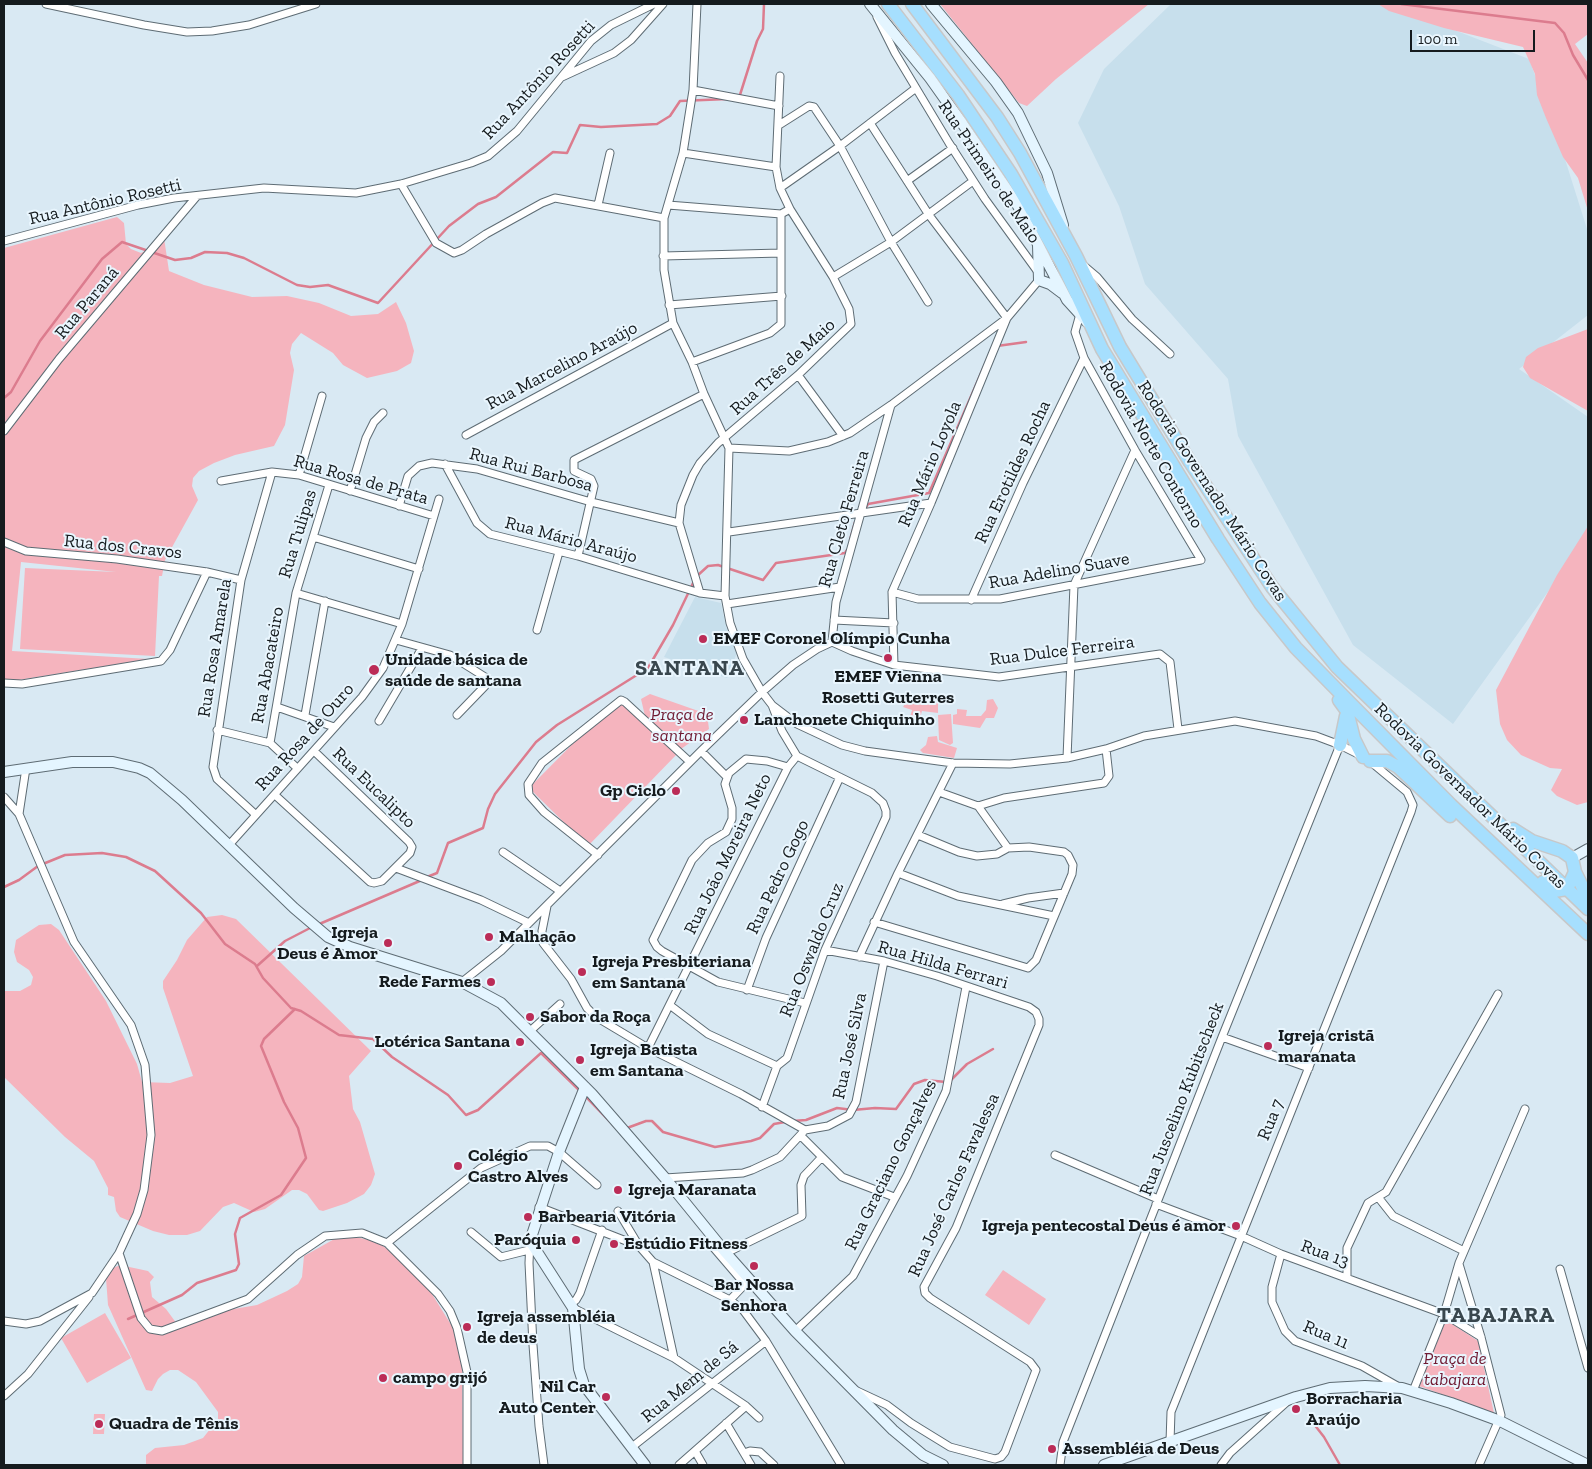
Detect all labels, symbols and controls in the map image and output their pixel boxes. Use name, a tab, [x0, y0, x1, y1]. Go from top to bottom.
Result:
street label: Rua Antônio Rosetti	[478, 16, 600, 144]
scale bar	[1412, 20, 1537, 52]
text: 100 m	[1418, 30, 1457, 48]
street label: Rua Primeiro de Maio	[933, 96, 1045, 248]
street label: Rua Antônio Rosetti	[27, 174, 183, 230]
street label: Rua Paraná	[50, 262, 124, 344]
street label: Rua Três de Maio	[726, 314, 840, 420]
street label: Rua Marcelino Araújo	[483, 317, 641, 415]
street label: Rodovia Norte Contorno	[1094, 358, 1208, 532]
street label: Rodovia Governador Mário Covas	[1133, 377, 1291, 605]
street label: Rua Erotildes Rocha	[970, 397, 1056, 547]
street label: Rua Mário Loyola	[894, 398, 966, 530]
street label: Rua Rui Barbosa	[467, 443, 595, 497]
street label: Rua Cleto Ferreira	[814, 448, 874, 590]
street label: Rua Rosa de Prata	[291, 450, 431, 510]
street label: Rua Tulipas	[274, 487, 322, 581]
street label: Rua Mário Araújo	[502, 512, 640, 568]
street label: Rua dos Cravos	[63, 530, 183, 564]
street label: Rua Adelino Suave	[987, 548, 1131, 594]
street label: Rua Rosa Amarela	[193, 577, 237, 719]
street label: Rua Abacateiro	[247, 605, 289, 725]
place label: EMEF Coronel Olímpio Cunha	[713, 628, 950, 650]
street label: Rua Dulce Ferreira	[989, 631, 1135, 671]
marker: EMEF Coronel Olímpio Cunha	[697, 633, 709, 645]
place label: Unidade básica de saúde de santana	[385, 649, 528, 692]
marker: EMEF Vienna Rosetti Guterres	[882, 652, 894, 664]
district label: SANTANA	[634, 656, 746, 682]
marker: Unidade básica de saúde de santana	[367, 663, 381, 677]
place label: EMEF Vienna Rosetti Guterres	[822, 666, 954, 709]
street label: Rua Rosa de Ouro	[251, 679, 359, 795]
street label: Rodovia Governador Mário Covas	[1369, 698, 1571, 894]
park label: Praça de santana	[650, 704, 714, 746]
place label: Lanchonete Chiquinho	[754, 709, 935, 731]
marker: Lanchonete Chiquinho	[738, 714, 750, 726]
street label: Rua Eucalipto	[328, 743, 420, 833]
street label: Rua João Moreira Neto	[680, 770, 776, 938]
place label: Gp Ciclo	[600, 780, 666, 802]
marker: Gp Ciclo	[670, 785, 682, 797]
street label: Rua Pedro Gogo	[742, 816, 814, 938]
street label: Rua Oswaldo Cruz	[775, 880, 849, 1020]
place label: Igreja Deus é Amor	[277, 922, 378, 964]
place label: Malhação	[499, 926, 576, 948]
marker: Malhação	[483, 931, 495, 943]
street label: Rua Hilda Ferrari	[875, 936, 1011, 994]
marker: Igreja Deus é Amor	[382, 937, 394, 949]
place label: Igreja Presbiteriana em Santana	[592, 951, 751, 994]
marker: Igreja Presbiteriana em Santana	[576, 966, 588, 978]
place label: Rede Farmes	[379, 971, 481, 993]
marker: Rede Farmes	[485, 976, 497, 988]
street label: Rua José Silva	[828, 991, 872, 1101]
street label: Rua Juscelino Kubitscheck	[1135, 999, 1229, 1199]
place label: Sabor da Roça	[540, 1006, 651, 1028]
marker: Sabor da Roça	[524, 1011, 536, 1023]
place label: Igreja cristã maranata	[1278, 1025, 1374, 1068]
place label: Lotérica Santana	[375, 1031, 510, 1053]
marker: Lotérica Santana	[514, 1036, 526, 1048]
place label: Igreja Batista em Santana	[590, 1039, 697, 1082]
marker: Igreja cristã maranata	[1262, 1040, 1274, 1052]
marker: Igreja Batista em Santana	[574, 1054, 586, 1066]
street label: Rua Graciano Gonçalves	[840, 1076, 942, 1254]
street label: Rua José Carlos Favalessa	[904, 1090, 1004, 1280]
street label: Rua 7	[1253, 1096, 1289, 1144]
place label: Colégio Castro Alves	[468, 1145, 568, 1188]
marker: Colégio Castro Alves	[452, 1160, 464, 1172]
place label: Igreja Maranata	[628, 1179, 756, 1201]
marker: Igreja Maranata	[612, 1184, 624, 1196]
place label: Barbearia Vitória	[538, 1206, 676, 1228]
marker: Barbearia Vitória	[522, 1211, 534, 1223]
place label: Igreja pentecostal Deus é amor	[982, 1215, 1226, 1237]
marker: Igreja pentecostal Deus é amor	[1230, 1220, 1242, 1232]
place label: Paróquia	[494, 1229, 566, 1251]
place label: Estúdio Fitness	[624, 1233, 748, 1255]
marker: Paróquia	[570, 1234, 582, 1246]
street label: Rua 13	[1298, 1235, 1352, 1273]
marker: Estúdio Fitness	[608, 1238, 620, 1250]
marker: Bar Nossa Senhora	[748, 1260, 760, 1272]
place label: Bar Nossa Senhora	[714, 1274, 794, 1316]
district label: TABAJARA	[1436, 1303, 1556, 1329]
place label: Igreja assembléia de deus	[477, 1306, 615, 1348]
street label: Rua 11	[1300, 1316, 1352, 1354]
marker: Igreja assembléia de deus	[461, 1321, 473, 1333]
street label: Rua Mem de Sá	[637, 1336, 743, 1428]
park label: Praça de tabajara	[1423, 1348, 1487, 1390]
place label: campo grijó	[393, 1367, 487, 1389]
marker: campo grijó	[377, 1372, 389, 1384]
place label: Nil Car Auto Center	[499, 1376, 596, 1418]
place label: Borracharia Araújo	[1306, 1388, 1402, 1430]
marker: Nil Car Auto Center	[600, 1391, 612, 1403]
marker: Borracharia Araújo	[1290, 1403, 1302, 1415]
place label: Quadra de Tênis	[109, 1413, 238, 1435]
marker: Quadra de Tênis	[93, 1418, 105, 1430]
place label: Assembléia de Deus	[1062, 1438, 1219, 1460]
marker: Assembléia de Deus	[1046, 1443, 1058, 1455]

